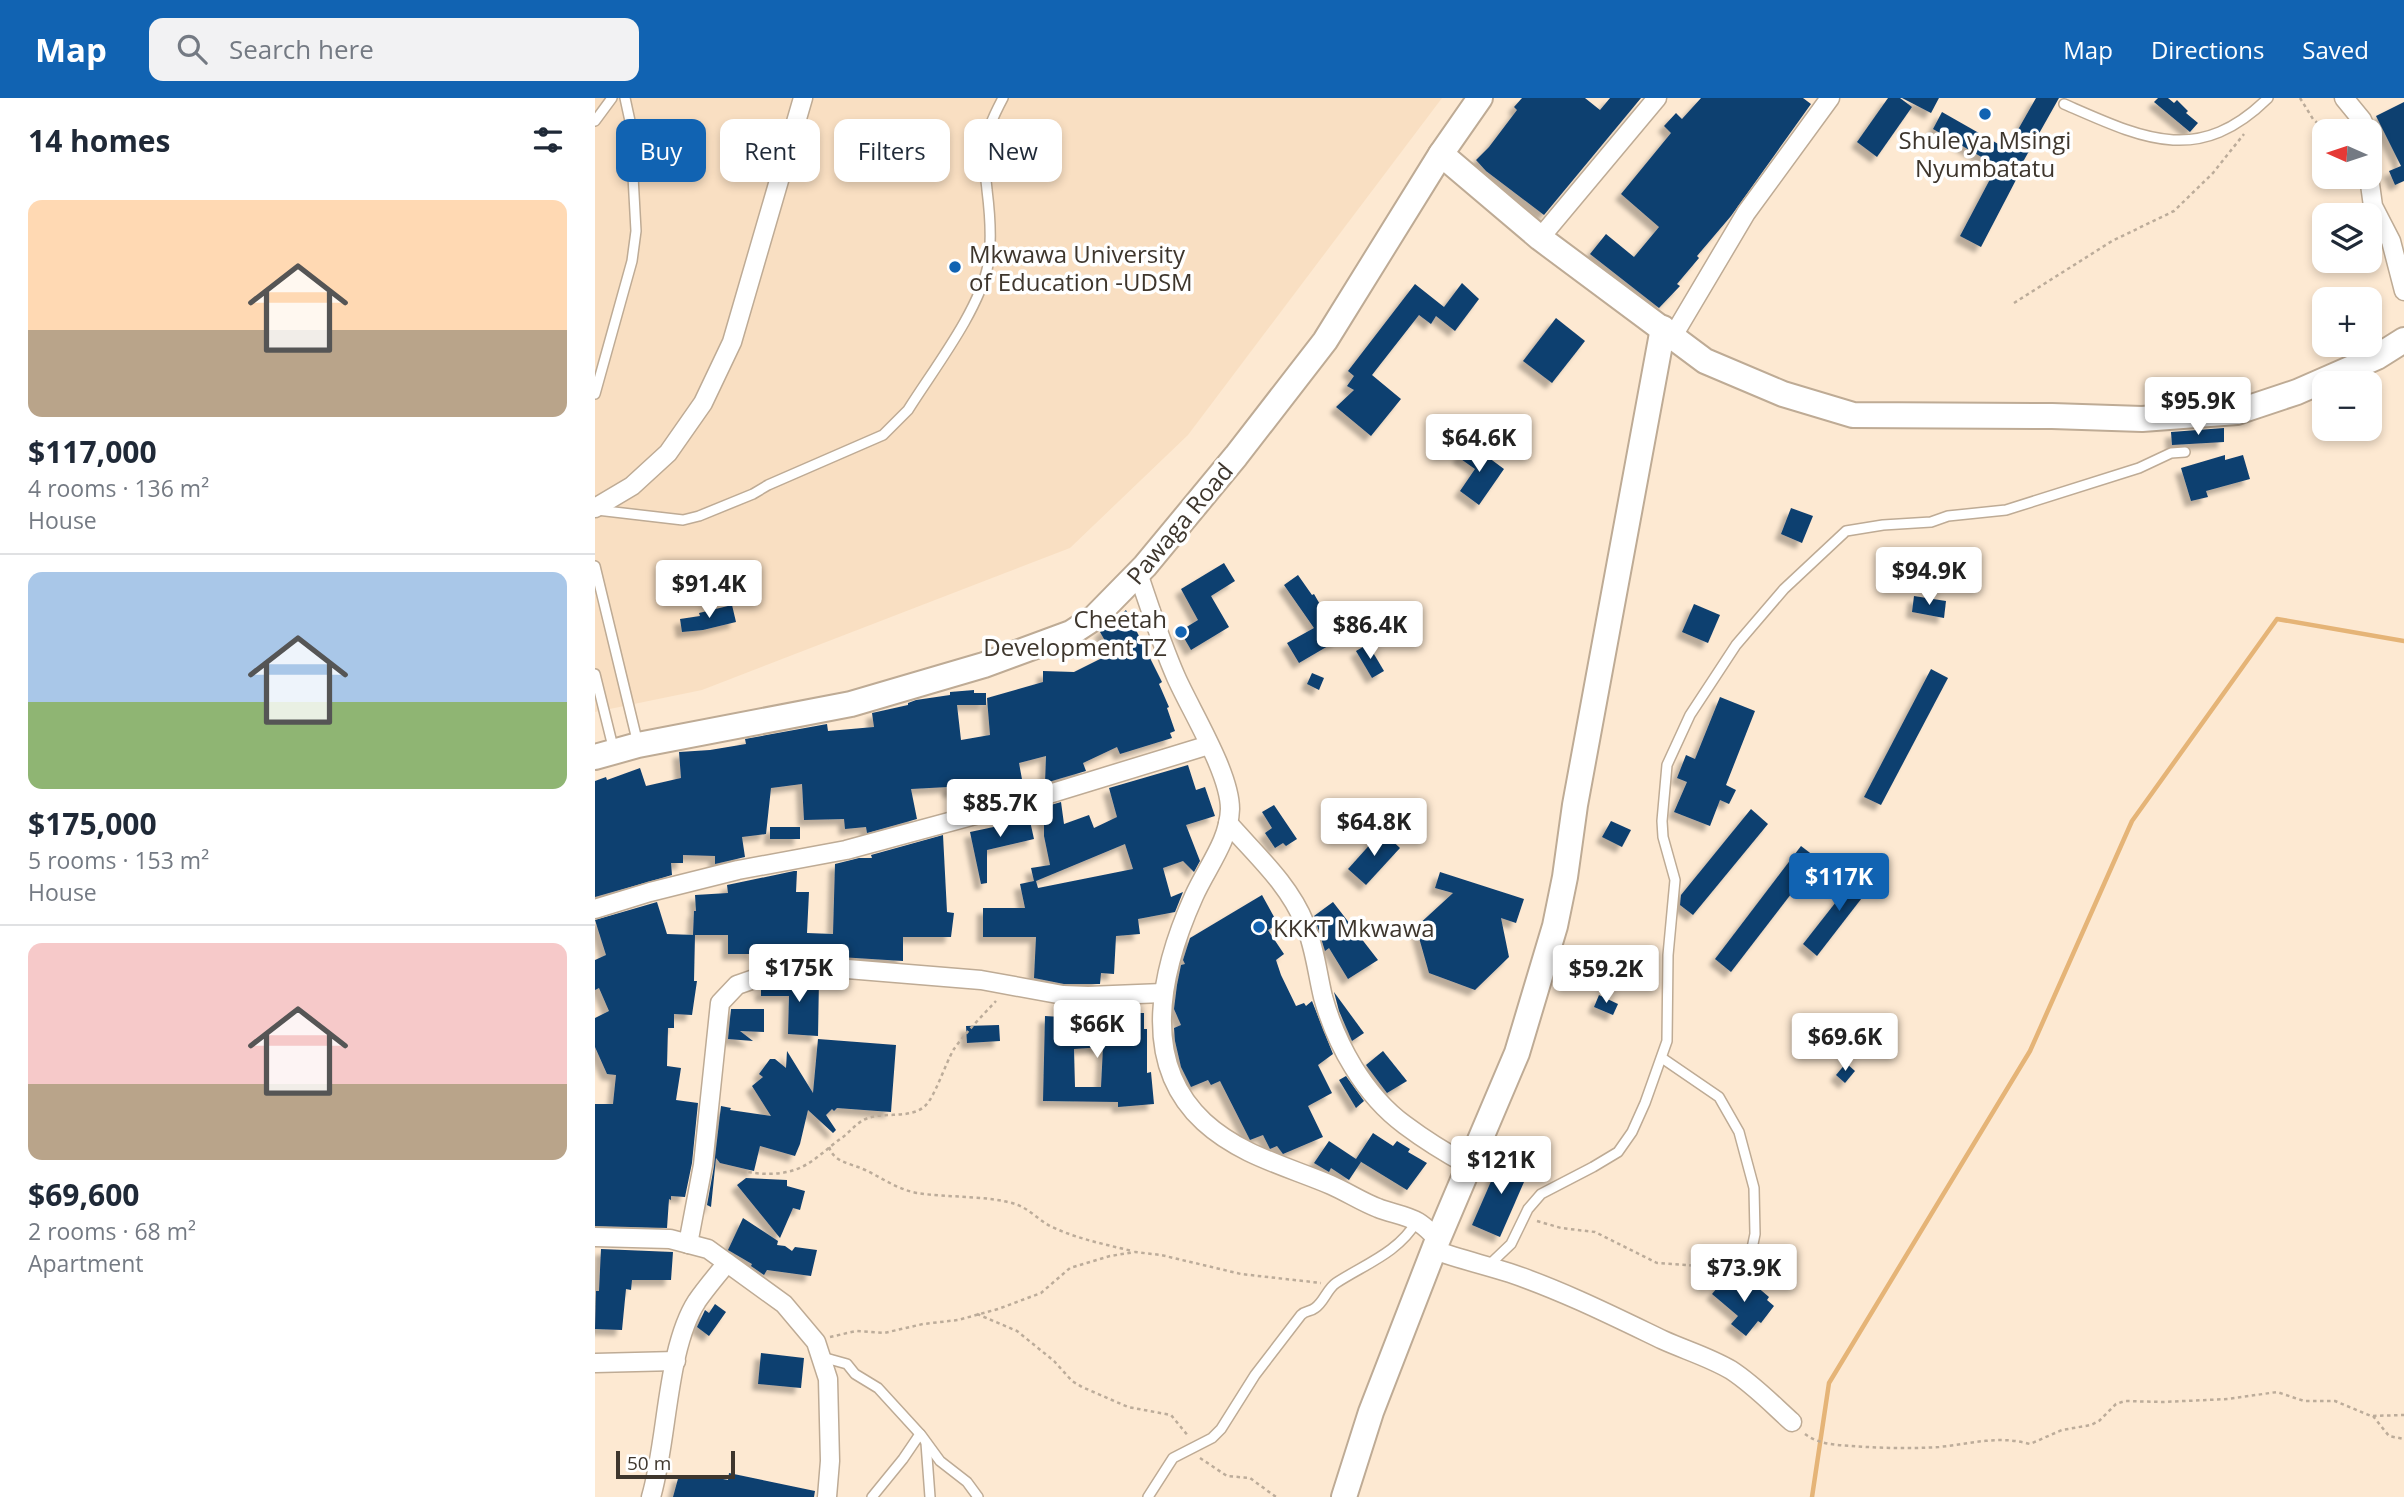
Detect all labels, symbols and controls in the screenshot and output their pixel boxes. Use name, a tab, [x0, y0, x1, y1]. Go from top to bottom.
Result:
search box	[149, 18, 639, 81]
text: Map	[35, 27, 107, 72]
icon: search	[173, 30, 211, 68]
text: Search here	[229, 31, 374, 67]
text: Map	[2063, 33, 2113, 66]
text: Directions	[2151, 33, 2264, 66]
text: Saved	[2302, 33, 2369, 66]
marker: Shule ya Msingi Nyumbatatu	[1977, 106, 1993, 122]
chip: Buy	[616, 119, 706, 182]
chip: Rent	[720, 119, 820, 182]
chip: Filters	[834, 119, 950, 182]
chip: New	[964, 119, 1062, 182]
north arrow	[2312, 119, 2382, 189]
map controls	[2312, 119, 2382, 441]
text: 14 homes	[28, 120, 171, 161]
icon: filters	[529, 121, 567, 159]
place label: Shule ya Msingi Nyumbatatu	[1899, 123, 2071, 184]
button: layers	[2312, 203, 2382, 273]
place label: Mkwawa University of Education -UDSM	[969, 237, 1193, 298]
icon: home	[235, 245, 361, 371]
marker: Mkwawa University of Education -UDSM	[947, 259, 963, 275]
button: +	[2312, 287, 2382, 357]
button: −	[2312, 371, 2382, 441]
pin: $95.9K	[2141, 378, 2255, 437]
text: $95.9K	[2161, 384, 2235, 416]
pin: $64.6K	[1422, 414, 1536, 474]
text: $64.6K	[1442, 421, 1516, 453]
text: $117,000	[28, 431, 157, 472]
street label: Pawaga Road	[1118, 455, 1240, 591]
text: 4 rooms · 136 m²	[28, 472, 209, 504]
text: House	[28, 504, 97, 536]
pin: $94.9K	[1872, 547, 1986, 607]
text: $94.9K	[1892, 554, 1966, 586]
pin: $91.4K	[652, 560, 766, 620]
text: $91.4K	[672, 567, 746, 599]
place label: Cheetah Development TZ	[983, 602, 1167, 663]
pin: $86.4K	[1313, 602, 1427, 661]
text: $86.4K	[1333, 608, 1407, 640]
icon: home	[235, 617, 361, 743]
marker: Cheetah Development TZ	[1173, 624, 1189, 640]
pin: $85.7K	[943, 780, 1057, 839]
text: $85.7K	[963, 786, 1037, 818]
pin: $64.8K	[1317, 798, 1431, 858]
text: $175,000	[28, 803, 157, 844]
text: $64.8K	[1337, 805, 1411, 837]
text: 5 rooms · 153 m²	[28, 844, 209, 876]
pin: $117K	[1790, 854, 1888, 913]
text: $117K	[1805, 860, 1873, 892]
text: House	[28, 876, 97, 908]
place label: KKKT Mkwawa	[1273, 911, 1435, 944]
marker: KKKT Mkwawa	[1251, 919, 1267, 935]
pin: $175K	[750, 944, 848, 1004]
pin: $59.2K	[1549, 946, 1663, 1005]
text: $175K	[765, 951, 833, 983]
text: $59.2K	[1569, 952, 1643, 984]
icon: home	[235, 988, 361, 1114]
pin: $66K	[1056, 1000, 1138, 1060]
text: $66K	[1070, 1007, 1124, 1039]
pin: $69.6K	[1788, 1014, 1902, 1073]
text: $69.6K	[1808, 1020, 1882, 1052]
pin: $121K	[1452, 1136, 1550, 1196]
text: $121K	[1467, 1143, 1535, 1175]
text: $69,600	[28, 1174, 139, 1215]
text: 2 rooms · 68 m²	[28, 1215, 196, 1247]
pin: $73.9K	[1687, 1244, 1801, 1304]
text: Apartment	[28, 1247, 144, 1279]
text: $73.9K	[1707, 1251, 1781, 1283]
scale bar	[616, 1448, 735, 1480]
text: 50 m	[627, 1450, 671, 1476]

